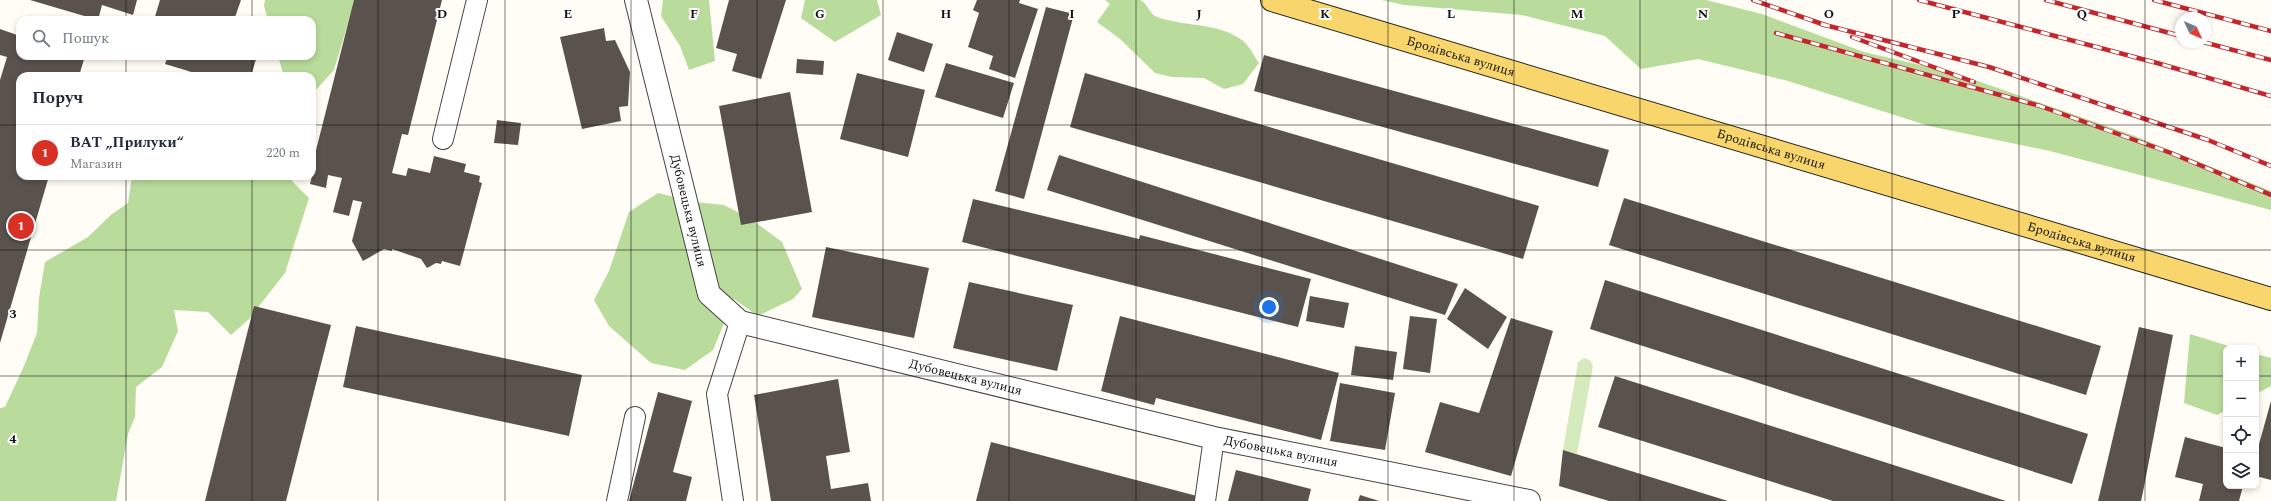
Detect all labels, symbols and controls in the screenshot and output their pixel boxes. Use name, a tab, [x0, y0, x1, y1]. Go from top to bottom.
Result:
text: D	[437, 4, 447, 24]
text: E	[564, 4, 573, 24]
text: F	[690, 4, 698, 24]
text: G	[815, 4, 825, 24]
text: H	[941, 4, 952, 24]
text: I	[1069, 4, 1075, 24]
text: J	[1196, 4, 1202, 24]
text: K	[1320, 4, 1330, 24]
text: L	[1447, 4, 1455, 24]
text: M	[1571, 4, 1584, 24]
text: N	[1698, 4, 1709, 24]
text: O	[1824, 4, 1834, 24]
text: P	[1952, 4, 1961, 24]
text: Q	[2077, 4, 2088, 24]
north arrow	[2175, 12, 2211, 48]
search box	[16, 16, 316, 60]
icon: search	[30, 27, 52, 49]
text: Пошук	[62, 27, 109, 50]
street label: Бродівська вулиця	[1404, 31, 1517, 82]
text: Поруч	[32, 85, 83, 111]
street label: Бродівська вулиця	[1714, 124, 1828, 175]
text: ВАТ „Прилуки“	[70, 131, 183, 154]
text: 1	[41, 143, 49, 163]
text: 220 m	[266, 143, 300, 163]
street label: Дубовецька вулиця	[665, 152, 712, 269]
text: Магазин	[70, 154, 122, 174]
pin: 1	[8, 211, 34, 241]
street label: Бродівська вулиця	[2025, 217, 2138, 268]
your location	[1259, 297, 1279, 317]
text: 3	[9, 304, 17, 324]
map controls	[2223, 345, 2259, 489]
button: +	[2223, 345, 2259, 381]
street label: Дубовецька вулиця	[907, 354, 1024, 401]
button: −	[2223, 381, 2259, 417]
button: locate	[2223, 417, 2259, 453]
text: 4	[9, 429, 17, 449]
street label: Дубовецька вулиця	[1222, 430, 1340, 473]
button: layers	[2223, 453, 2259, 489]

